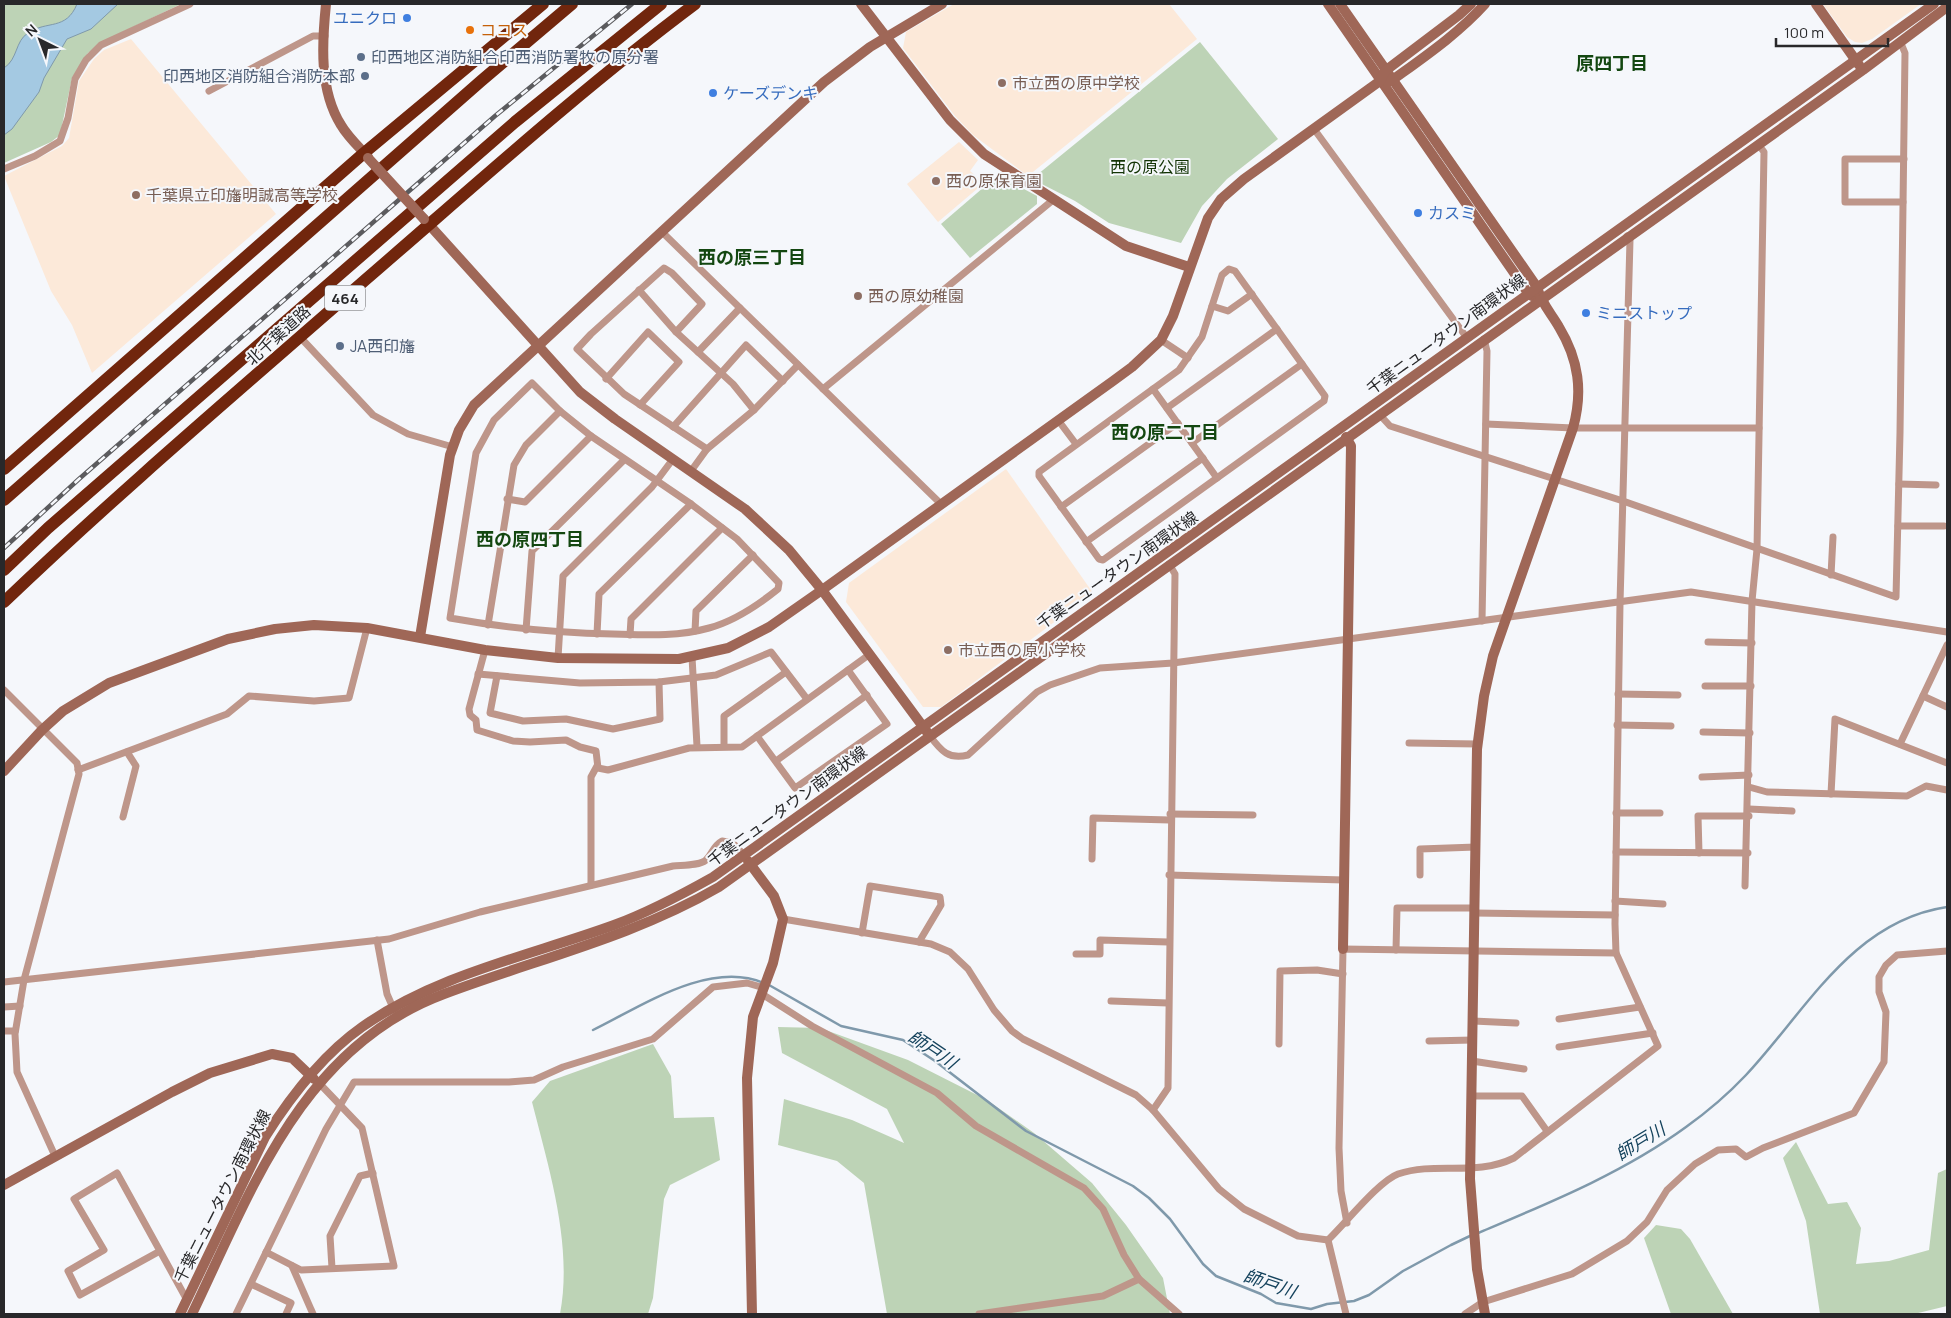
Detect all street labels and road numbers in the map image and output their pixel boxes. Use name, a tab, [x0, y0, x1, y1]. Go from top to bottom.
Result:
street label: 千葉ニュータウン南環状線	[1362, 269, 1530, 399]
road number: 464	[325, 286, 365, 310]
street label: 北千葉道路	[241, 300, 315, 370]
street label: 千葉ニュータウン南環状線	[1032, 506, 1202, 634]
street label: 千葉ニュータウン南環状線	[703, 741, 871, 871]
street label: 千葉ニュータウン南環状線	[169, 1105, 275, 1287]

